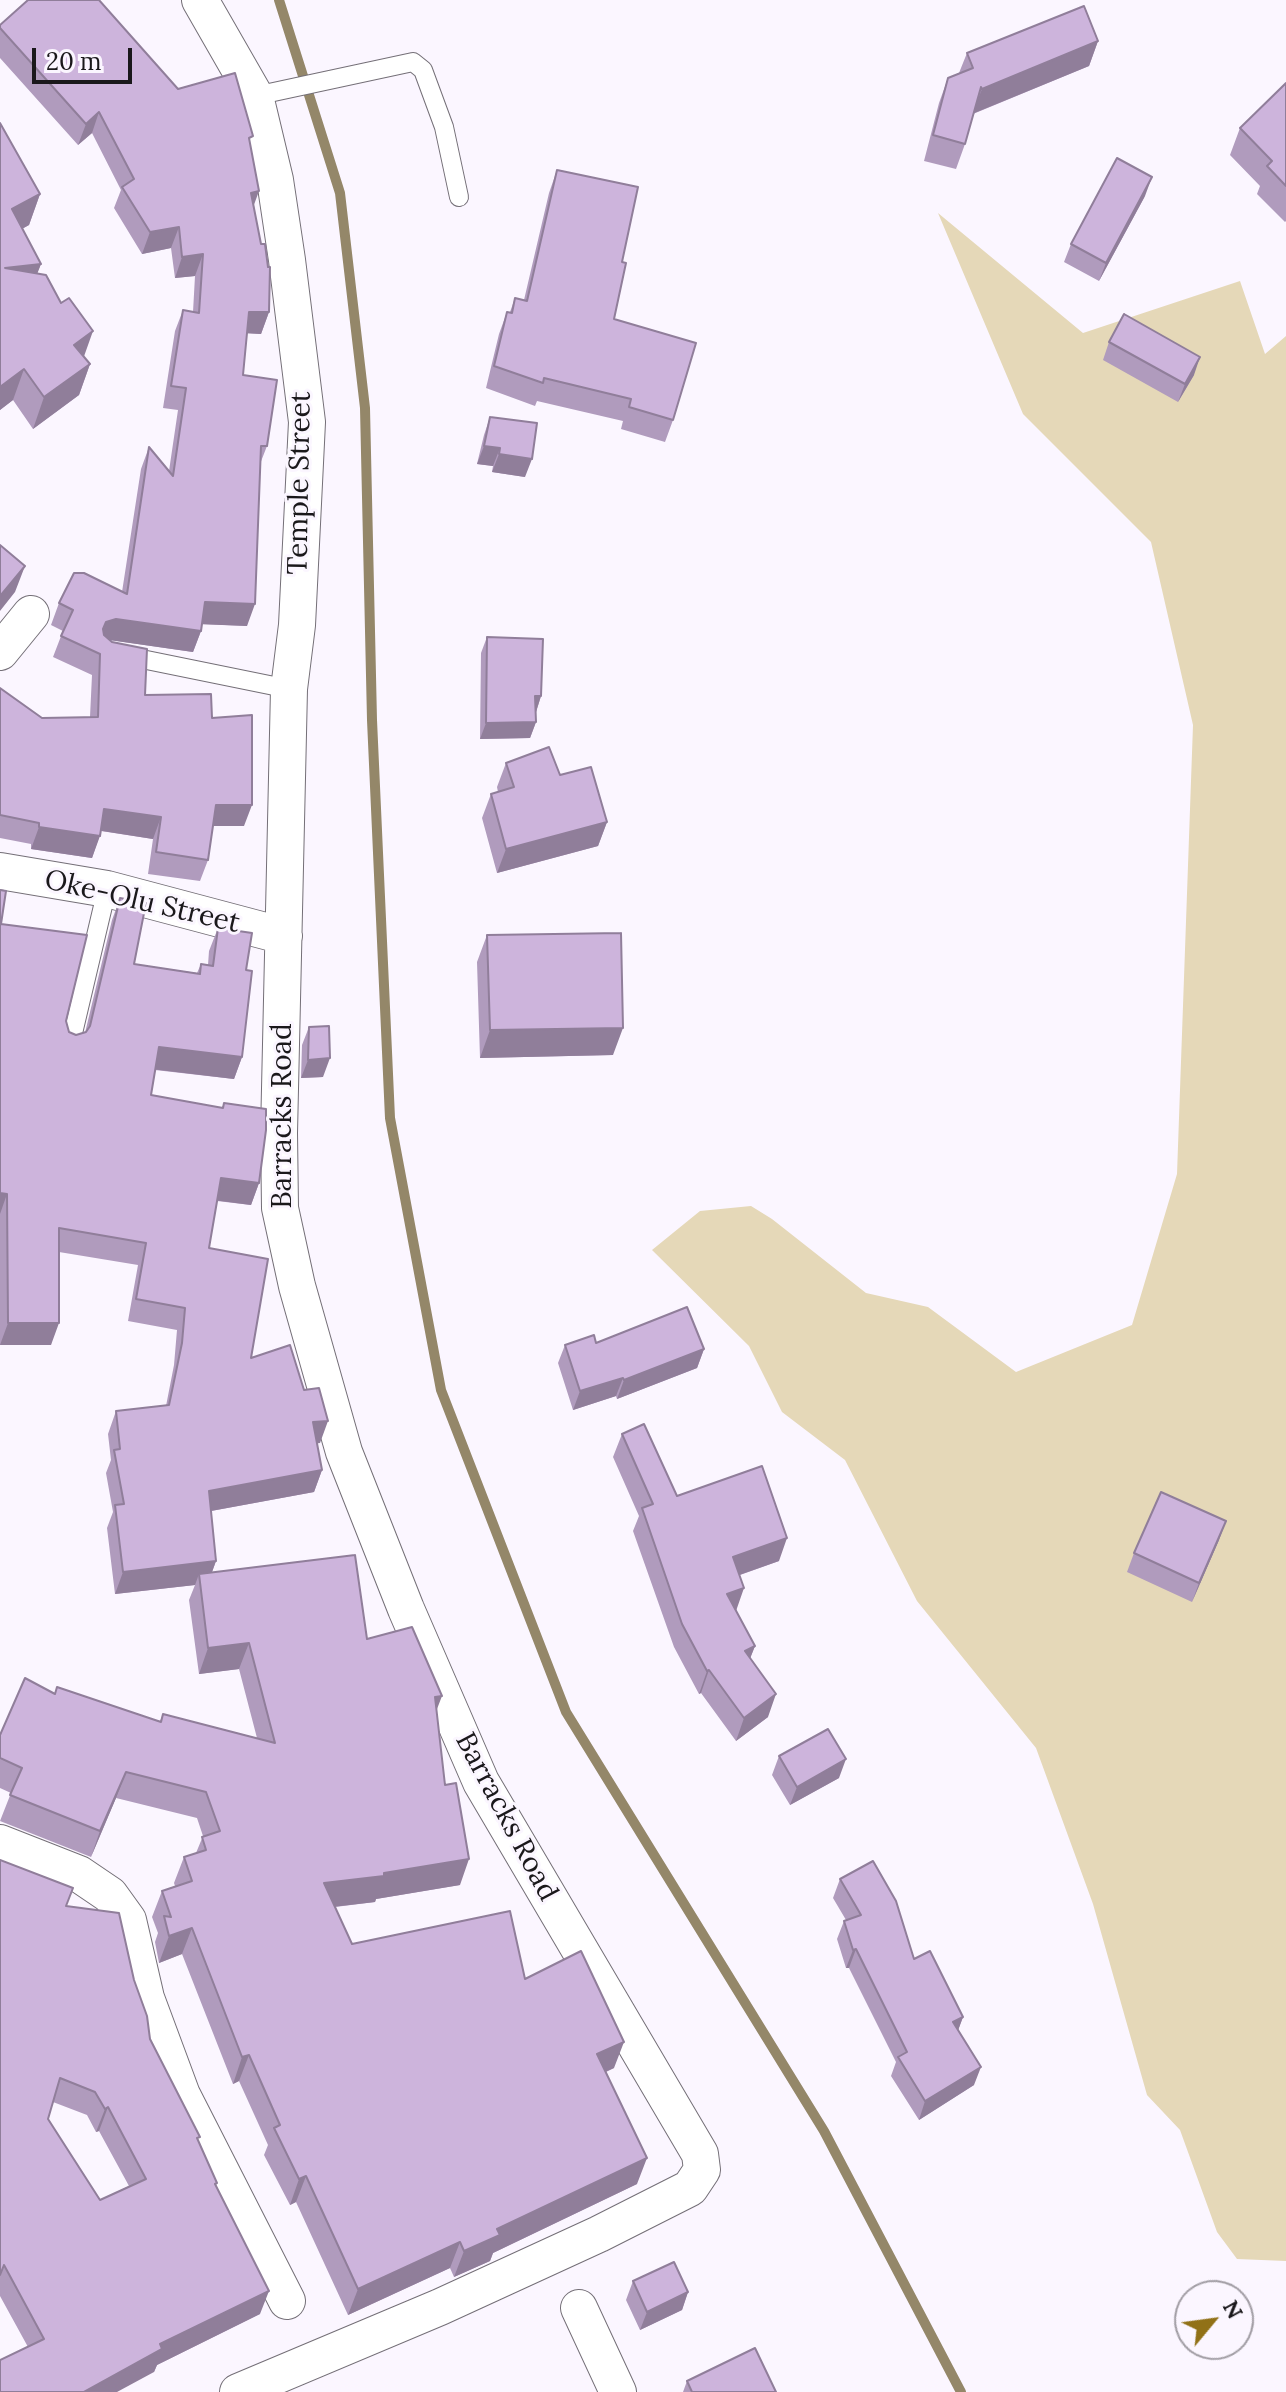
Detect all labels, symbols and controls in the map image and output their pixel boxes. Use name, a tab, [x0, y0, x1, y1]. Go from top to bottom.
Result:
scale bar	[36, 32, 136, 82]
text: 20 m	[46, 46, 102, 77]
street label: Temple Street	[282, 391, 318, 575]
street label: Oke-Olu Street	[41, 863, 243, 941]
street label: Barracks Road	[266, 1023, 300, 1209]
street label: Barracks Road	[448, 1727, 564, 1907]
north arrow	[1174, 2280, 1254, 2360]
text: N	[1217, 2295, 1250, 2324]

